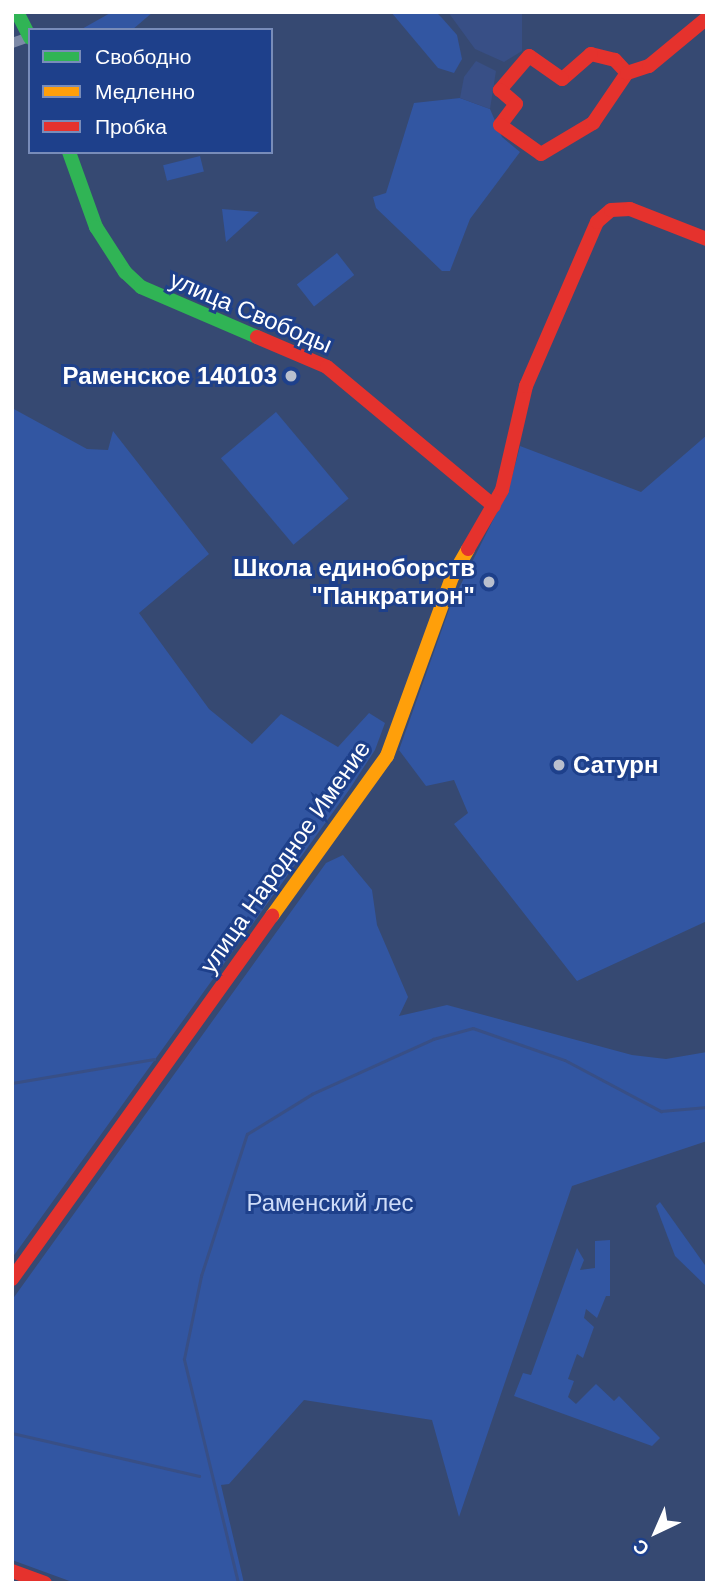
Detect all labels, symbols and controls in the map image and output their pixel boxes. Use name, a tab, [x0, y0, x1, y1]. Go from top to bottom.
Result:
legend	[28, 28, 273, 154]
text: Свободно	[95, 45, 192, 68]
text: Медленно	[95, 80, 195, 103]
text: Пробка	[95, 115, 167, 138]
street label: улица Свободы	[165, 265, 337, 359]
place label: Раменское 140103	[63, 362, 277, 390]
marker: Раменское 140103	[283, 368, 299, 384]
place label: Школа единоборств "Панкратион"	[233, 554, 475, 610]
marker: Школа единоборств "Панкратион"	[481, 574, 497, 590]
street label: улица Народное Имение	[194, 735, 376, 979]
place label: Сатурн	[573, 751, 659, 779]
marker: Сатурн	[551, 757, 567, 773]
park label: Раменский лес	[247, 1189, 413, 1217]
north arrow	[621, 1497, 691, 1567]
text: С	[629, 1535, 653, 1560]

